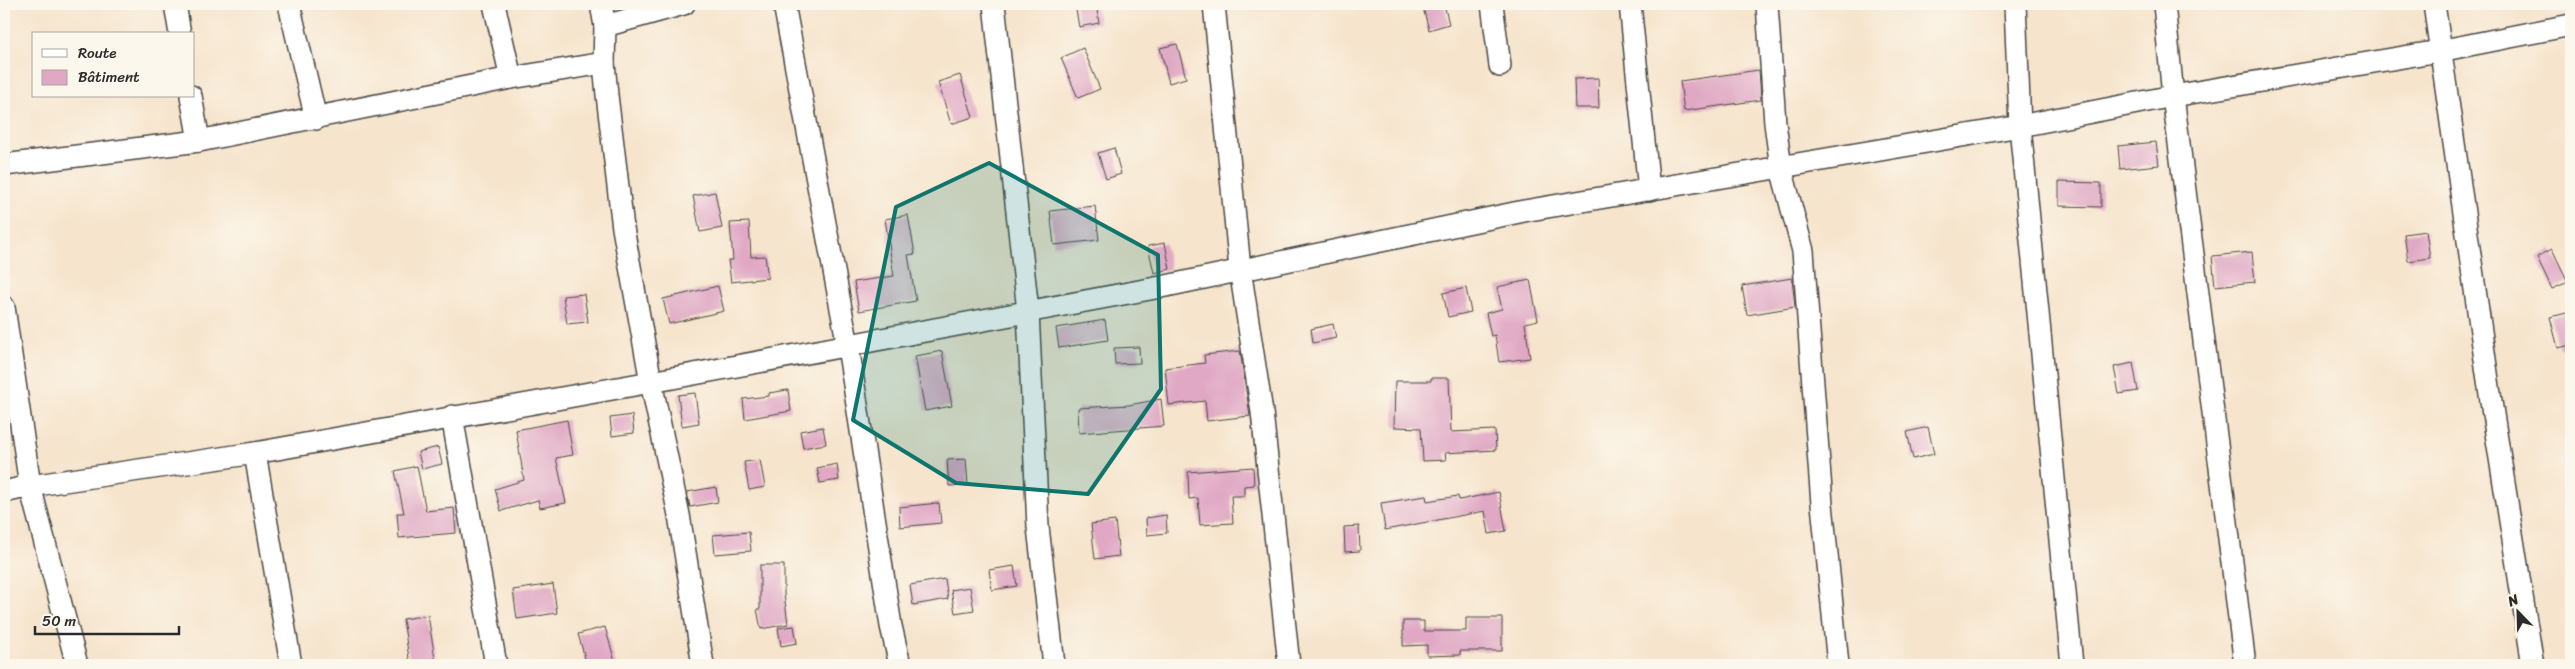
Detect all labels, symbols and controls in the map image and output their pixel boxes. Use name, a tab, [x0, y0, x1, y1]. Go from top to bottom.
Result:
legend	[32, 32, 195, 98]
text: Route	[78, 40, 117, 66]
text: Bâtiment	[78, 64, 140, 90]
north arrow	[2492, 586, 2542, 636]
text: N	[2503, 587, 2523, 614]
scale bar	[35, 604, 179, 636]
text: 50 m	[42, 608, 77, 634]

